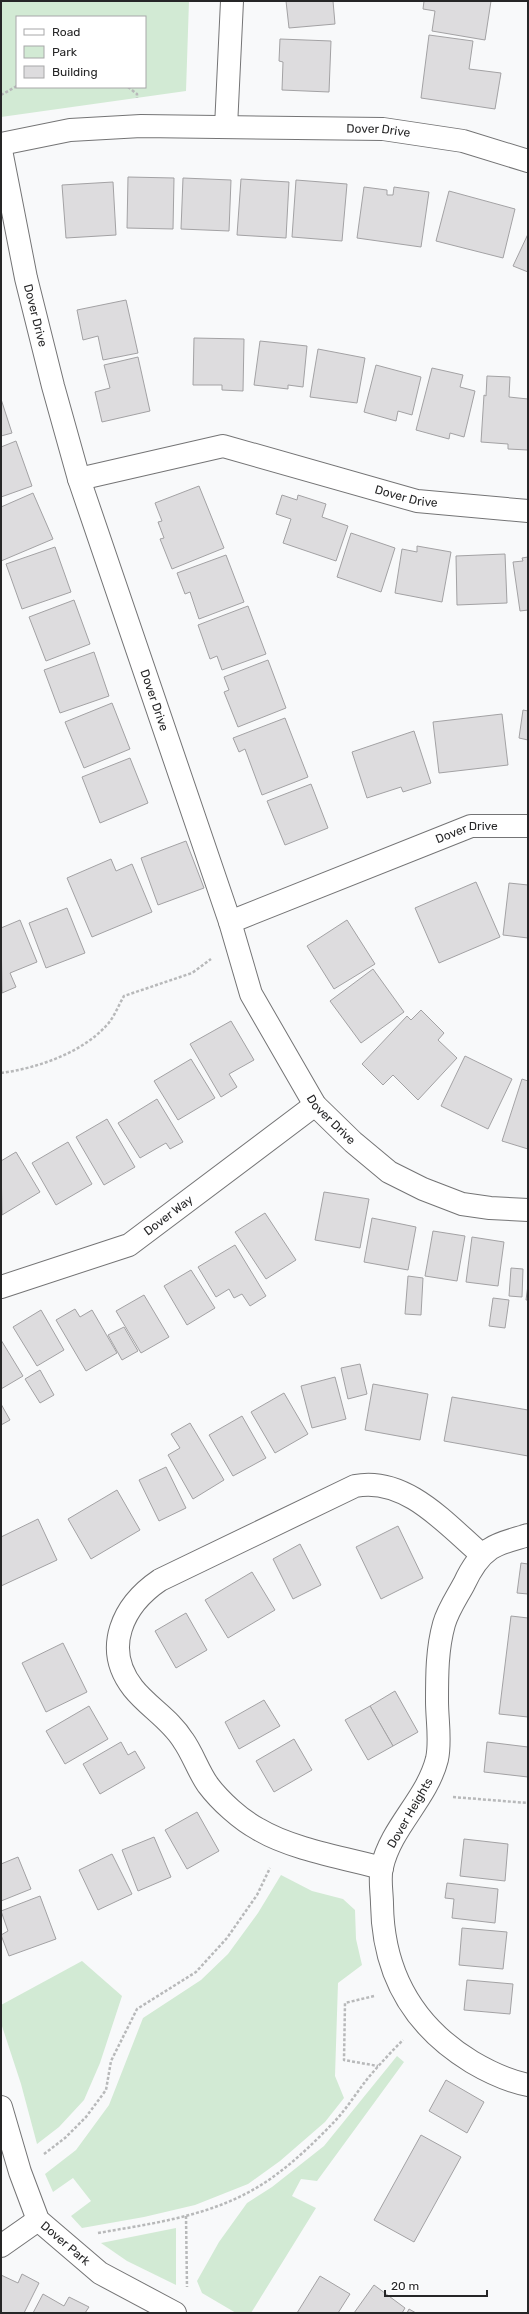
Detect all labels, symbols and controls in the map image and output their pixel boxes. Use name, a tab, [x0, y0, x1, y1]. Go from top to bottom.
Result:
legend	[16, 16, 146, 88]
text: Road	[52, 25, 80, 39]
text: Park	[52, 45, 78, 59]
text: Building	[52, 65, 98, 79]
street label: Dover Drive	[346, 122, 412, 140]
street label: Dover Drive	[21, 283, 50, 349]
street label: Dover Drive	[373, 482, 439, 510]
street label: Dover Drive	[137, 668, 171, 733]
street label: Dover Drive	[434, 819, 498, 846]
street label: Dover Drive	[304, 1092, 359, 1148]
street label: Dover Way	[141, 1192, 196, 1238]
street label: Dover Heights	[384, 1775, 436, 1851]
street label: Dover Park	[38, 2218, 93, 2269]
scale bar	[385, 2272, 487, 2298]
text: 20 m	[391, 2279, 419, 2293]

